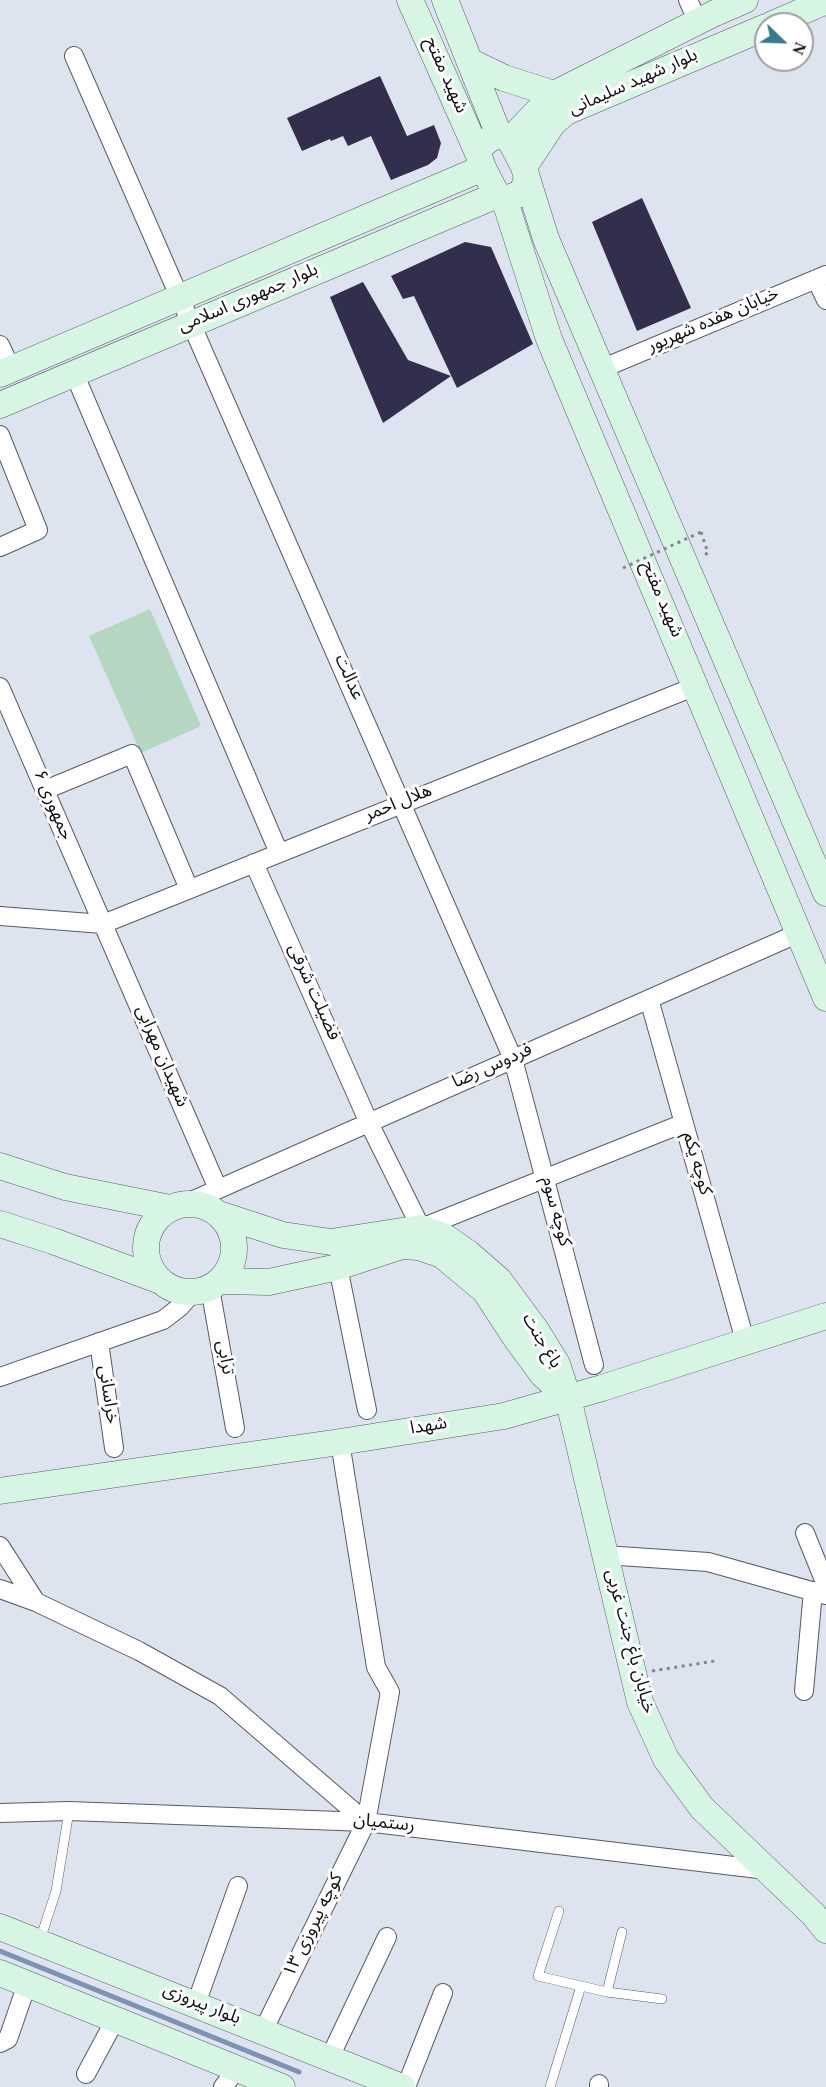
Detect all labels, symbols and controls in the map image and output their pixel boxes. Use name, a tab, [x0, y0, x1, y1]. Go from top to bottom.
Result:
north arrow	[754, 12, 814, 72]
street label: شهید مفتح	[418, 35, 470, 117]
text: N	[789, 40, 809, 57]
street label: بلوار شهید سلیمانی	[566, 46, 702, 122]
street label: بلوار جمهوری اسلامی	[176, 261, 322, 339]
street label: خیابان هفده شهریور	[645, 285, 783, 359]
street label: شهید مفتح	[634, 559, 686, 641]
street label: عدالت	[328, 652, 366, 704]
street label: جمهوری ۶	[27, 768, 75, 844]
street label: هلال احمر	[362, 782, 436, 828]
street label: فضیلت شرقی	[281, 941, 343, 1045]
street label: شهیدان مهرابی	[129, 1003, 191, 1111]
street label: فردوس رضا	[450, 1041, 536, 1095]
street label: کوچه یکم	[676, 1130, 714, 1198]
street label: کوچه سوم	[534, 1175, 574, 1249]
street label: باغ جنت	[515, 1311, 565, 1373]
street label: ترابی	[209, 1339, 237, 1377]
street label: خراسانی	[91, 1364, 121, 1426]
street label: شهدا	[409, 1414, 449, 1442]
street label: خیابان باغ جنت غربی	[598, 1568, 658, 1716]
street label: رستمیان	[352, 1811, 416, 1839]
street label: کوچه پیروزی ۱۳	[281, 1871, 349, 1981]
street label: بلوار پیروزی	[159, 1981, 243, 2031]

